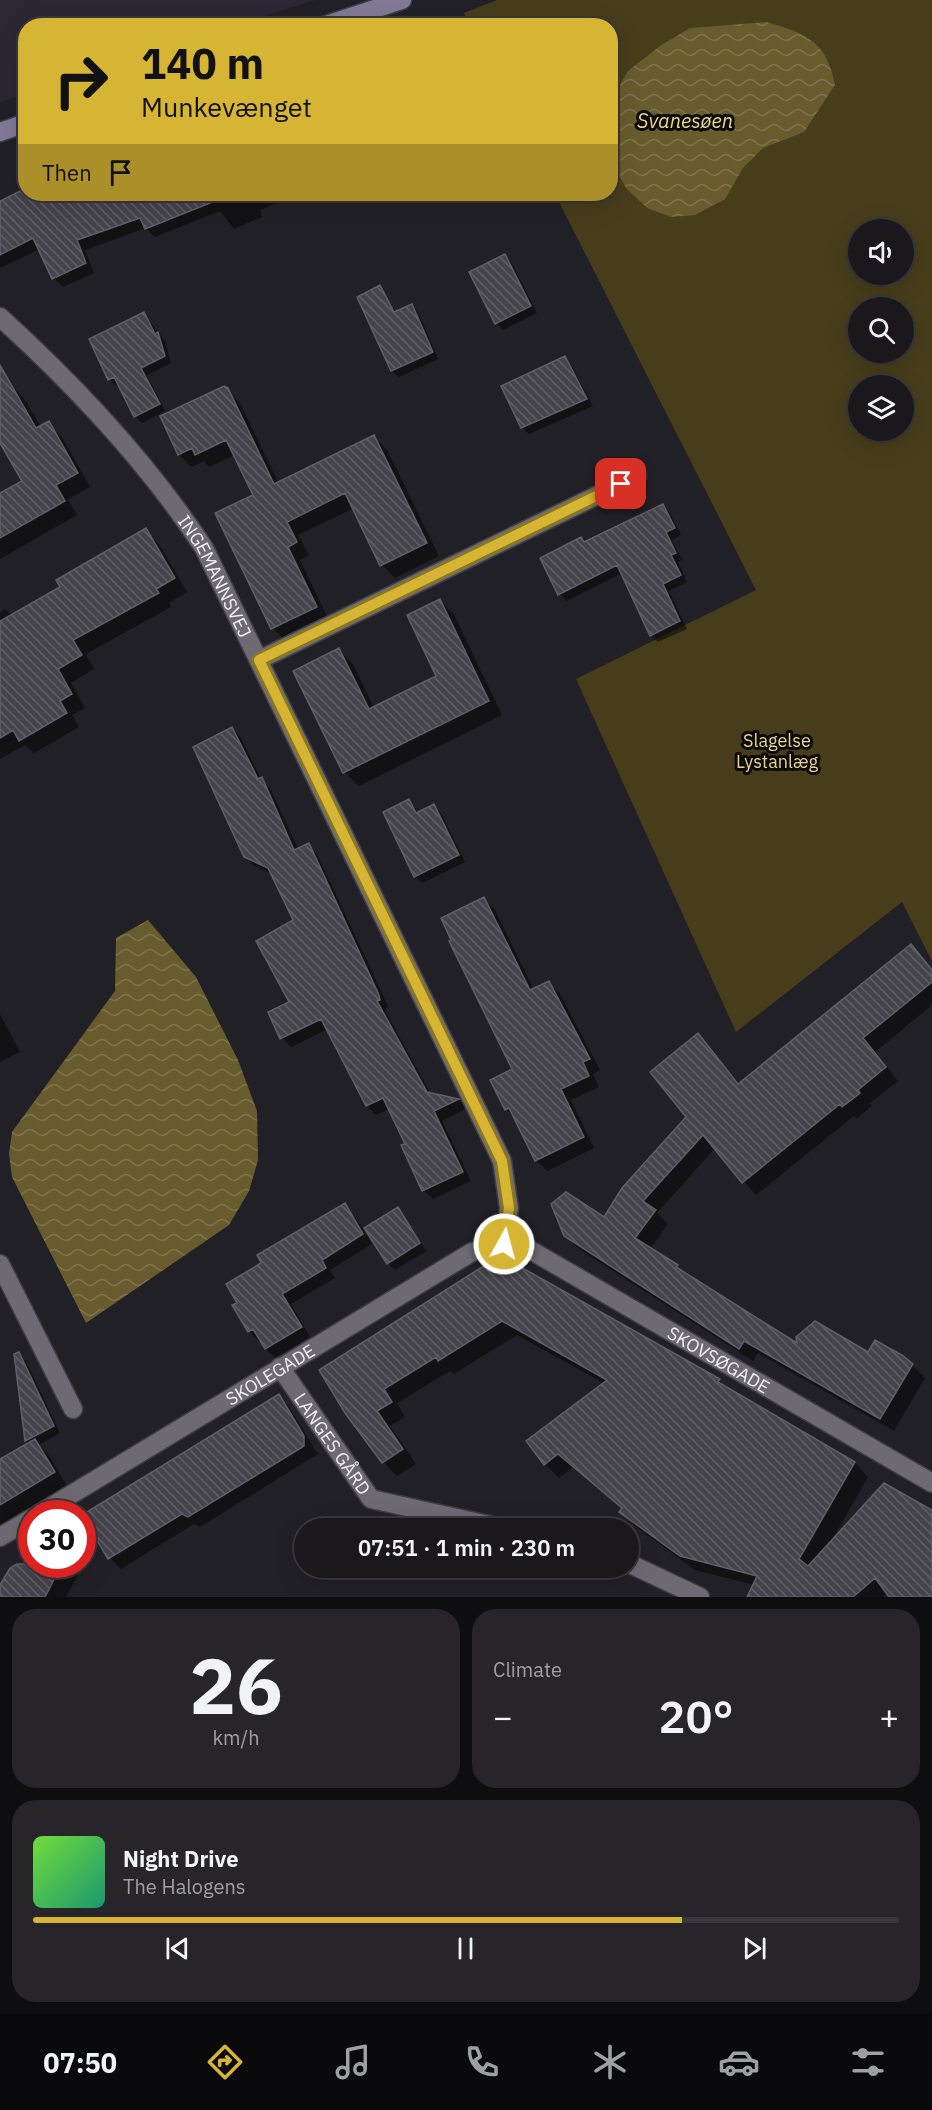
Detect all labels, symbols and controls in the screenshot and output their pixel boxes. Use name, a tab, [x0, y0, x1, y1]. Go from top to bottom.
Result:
text: 140 m	[141, 36, 264, 91]
icon: right	[42, 42, 120, 120]
text: Munkevænget	[141, 89, 312, 124]
water label: Svanesøen	[637, 107, 733, 134]
icon: arrive	[104, 156, 137, 189]
text: Then	[42, 158, 92, 187]
map controls	[848, 219, 914, 441]
button: sound	[848, 219, 914, 285]
button: search	[848, 297, 914, 363]
button: layers	[848, 375, 914, 441]
pin	[595, 458, 646, 509]
icon: arrive	[604, 467, 637, 500]
street label: INGEMANNSVEJ	[173, 510, 257, 641]
park label: Slagelse Lystanlæg	[736, 729, 818, 773]
position arrow	[472, 1212, 536, 1276]
street label: SKOVSØGADE	[664, 1321, 774, 1398]
street label: SKOLEGADE	[221, 1338, 319, 1410]
street label: LANGES GÅRD	[290, 1388, 376, 1499]
speed limit sign: 30	[18, 1500, 96, 1578]
text: 07:51 · 1 min · 230 m	[358, 1533, 575, 1562]
text: 26	[189, 1634, 283, 1735]
text: Climate	[493, 1656, 562, 1683]
text: 20°	[658, 1687, 734, 1745]
text: −	[493, 1695, 513, 1738]
text: +	[879, 1695, 899, 1738]
text: km/h	[212, 1724, 260, 1751]
text: Night Drive	[123, 1844, 239, 1873]
text: The Halogens	[123, 1873, 245, 1900]
icon: previous	[161, 1932, 194, 1965]
icon: pause	[449, 1932, 482, 1965]
icon: next	[738, 1932, 771, 1965]
icon: directions	[204, 2041, 246, 2083]
icon: music	[332, 2041, 374, 2083]
icon: phone	[461, 2041, 503, 2083]
icon: climate	[589, 2041, 631, 2083]
icon: car	[718, 2041, 760, 2083]
icon: filters	[847, 2041, 889, 2083]
text: 07:50	[43, 2045, 117, 2080]

